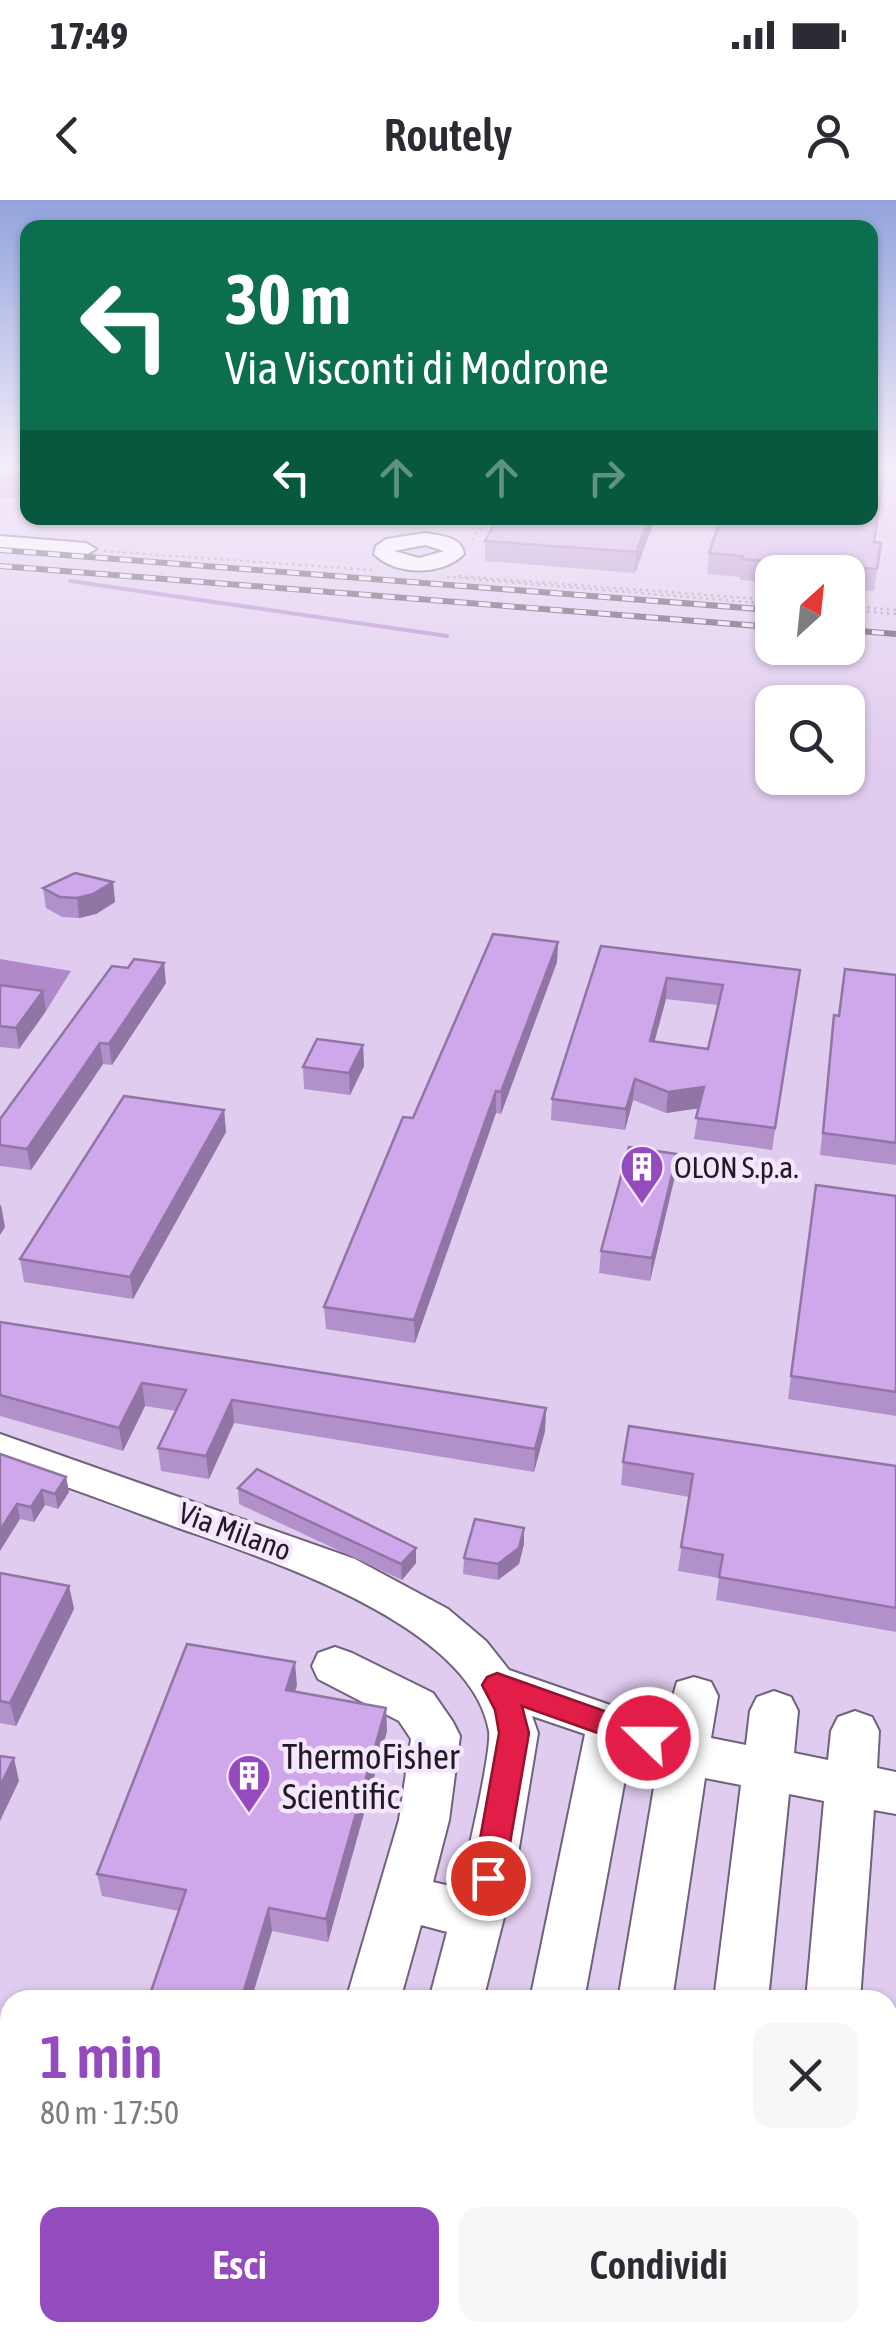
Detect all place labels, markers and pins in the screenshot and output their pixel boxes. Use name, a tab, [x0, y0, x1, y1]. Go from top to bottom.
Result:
building icon: OLON S.p.a.	[619, 1144, 665, 1205]
place label: OLON S.p.a.	[674, 1150, 799, 1184]
place label: ThermoFisher Scientific	[282, 1736, 460, 1816]
building icon: ThermoFisher Scientific	[226, 1753, 272, 1814]
pin	[446, 1836, 531, 1921]

